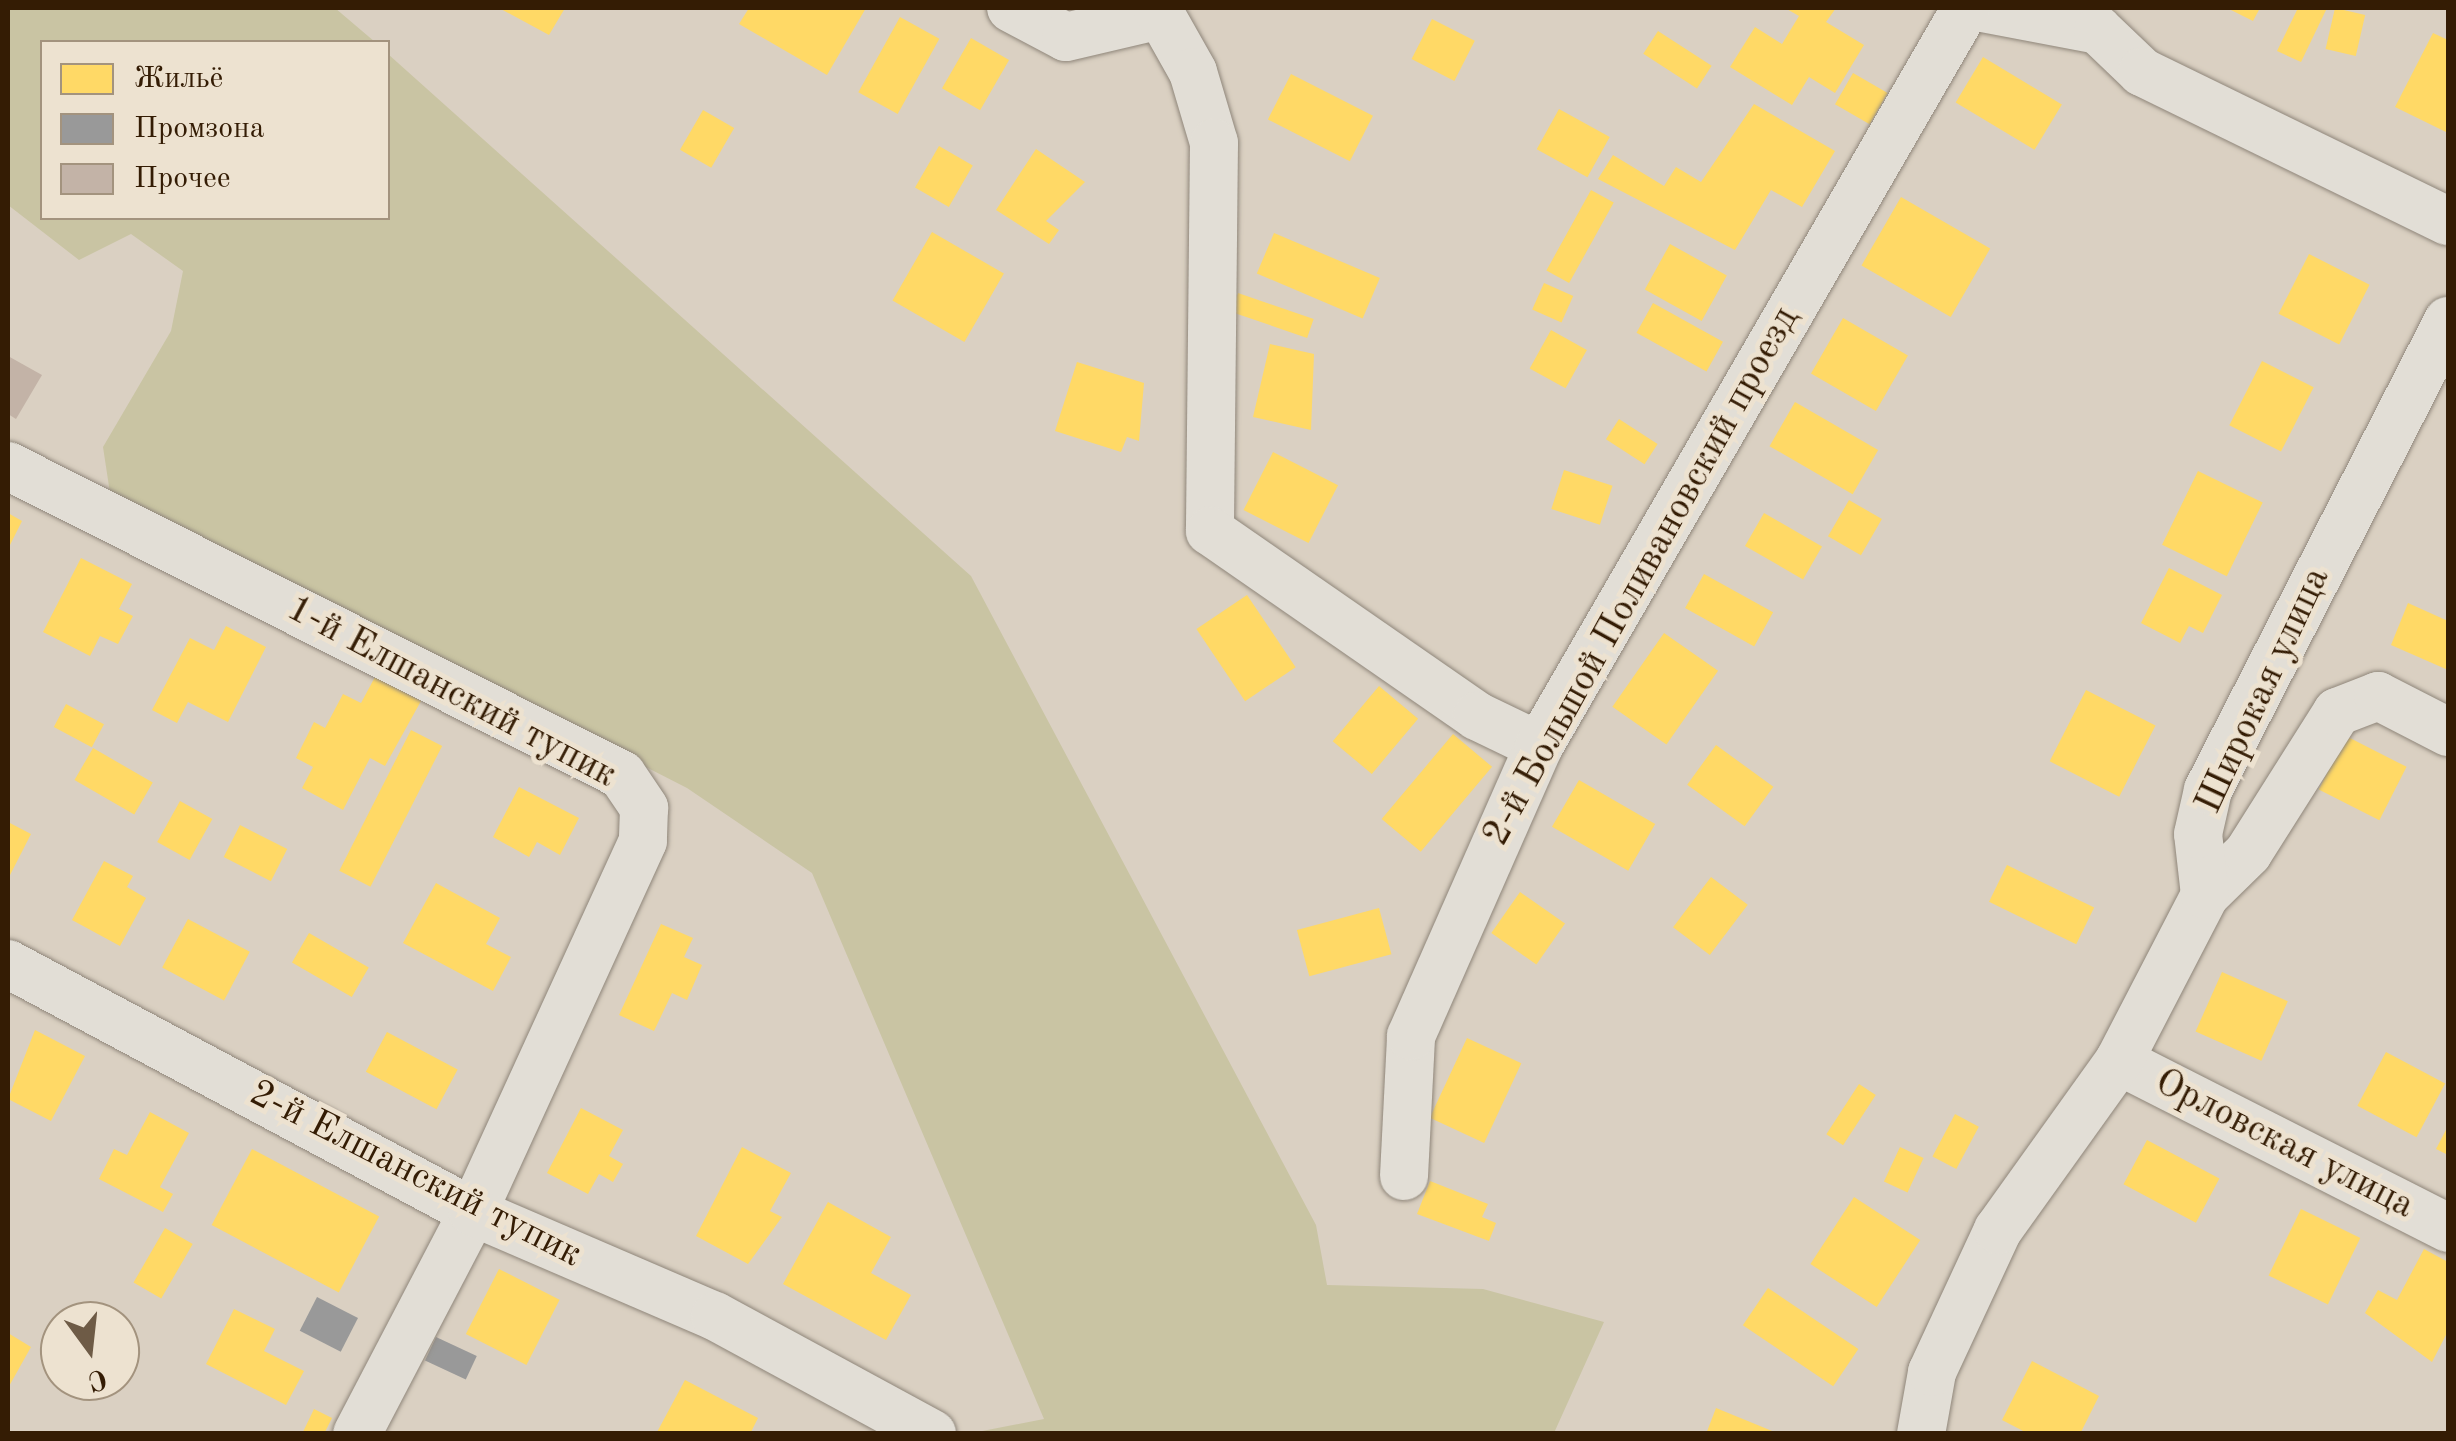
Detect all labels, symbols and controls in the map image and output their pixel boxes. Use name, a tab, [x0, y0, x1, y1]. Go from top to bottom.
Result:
legend	[40, 40, 390, 220]
text: Жильё	[134, 64, 223, 94]
text: Промзона	[134, 114, 265, 144]
text: Прочее	[134, 164, 231, 194]
street label: 2-й Большой Поливановский проезд	[1474, 300, 1810, 854]
street label: Широкая улица	[2187, 561, 2341, 821]
street label: 1-й Елшанский тупик	[278, 587, 624, 799]
street label: Орловская улица	[2147, 1060, 2421, 1230]
street label: 2-й Елшанский тупик	[241, 1071, 589, 1279]
north arrow	[40, 1301, 140, 1401]
text: С	[85, 1362, 110, 1394]

